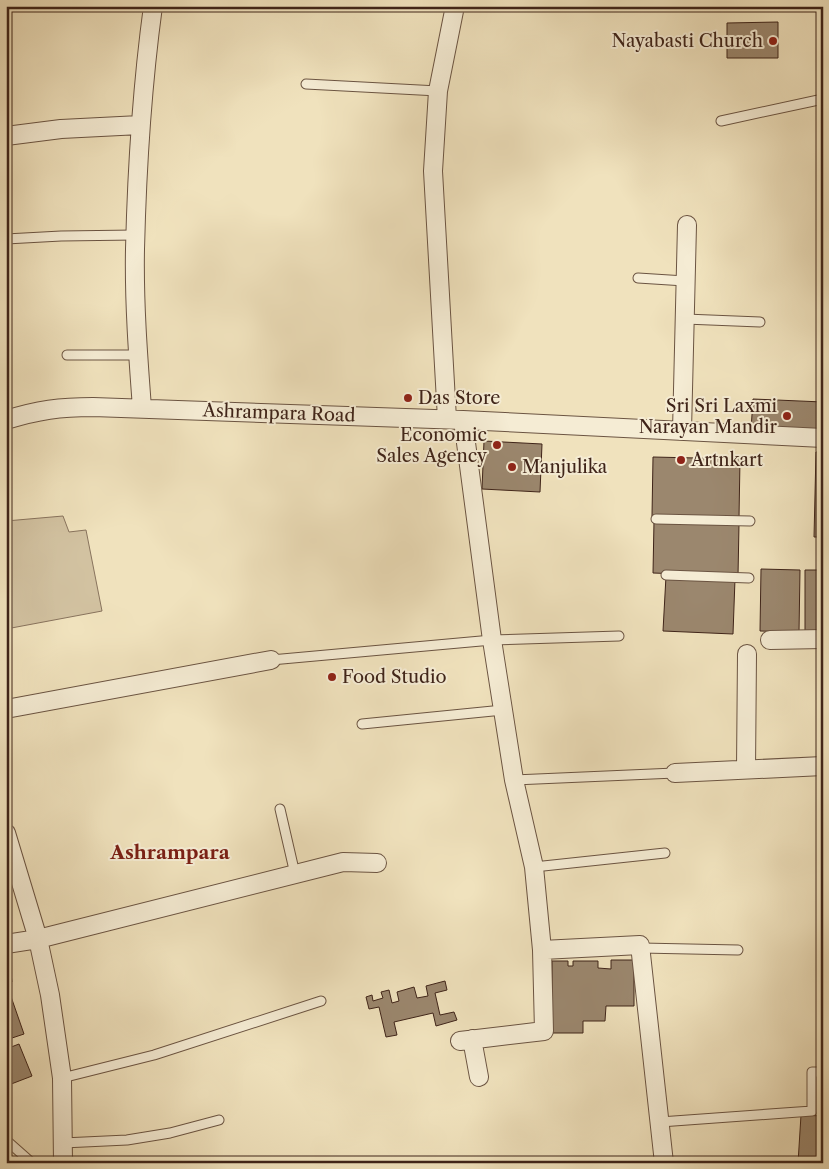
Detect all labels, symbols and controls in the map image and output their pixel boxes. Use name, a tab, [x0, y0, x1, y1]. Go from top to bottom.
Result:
place label: Nayabasti Church	[611, 30, 763, 52]
marker: Nayabasti Church	[767, 35, 779, 47]
place label: Das Store	[418, 387, 500, 409]
marker: Das Store	[402, 392, 414, 404]
place label: Sri Sri Laxmi Narayan Mandir	[639, 395, 778, 438]
street label: Ashrampara Road	[201, 399, 356, 427]
marker: Sri Sri Laxmi Narayan Mandir	[781, 410, 793, 422]
place label: Economic Sales Agency	[376, 424, 488, 467]
marker: Economic Sales Agency	[491, 439, 503, 451]
place label: Artnkart	[690, 449, 764, 471]
marker: Artnkart	[675, 454, 687, 466]
place label: Manjulika	[522, 456, 608, 478]
marker: Manjulika	[506, 461, 518, 473]
place label: Food Studio	[342, 666, 446, 688]
marker: Food Studio	[326, 671, 338, 683]
district label: Ashrampara	[109, 841, 231, 864]

